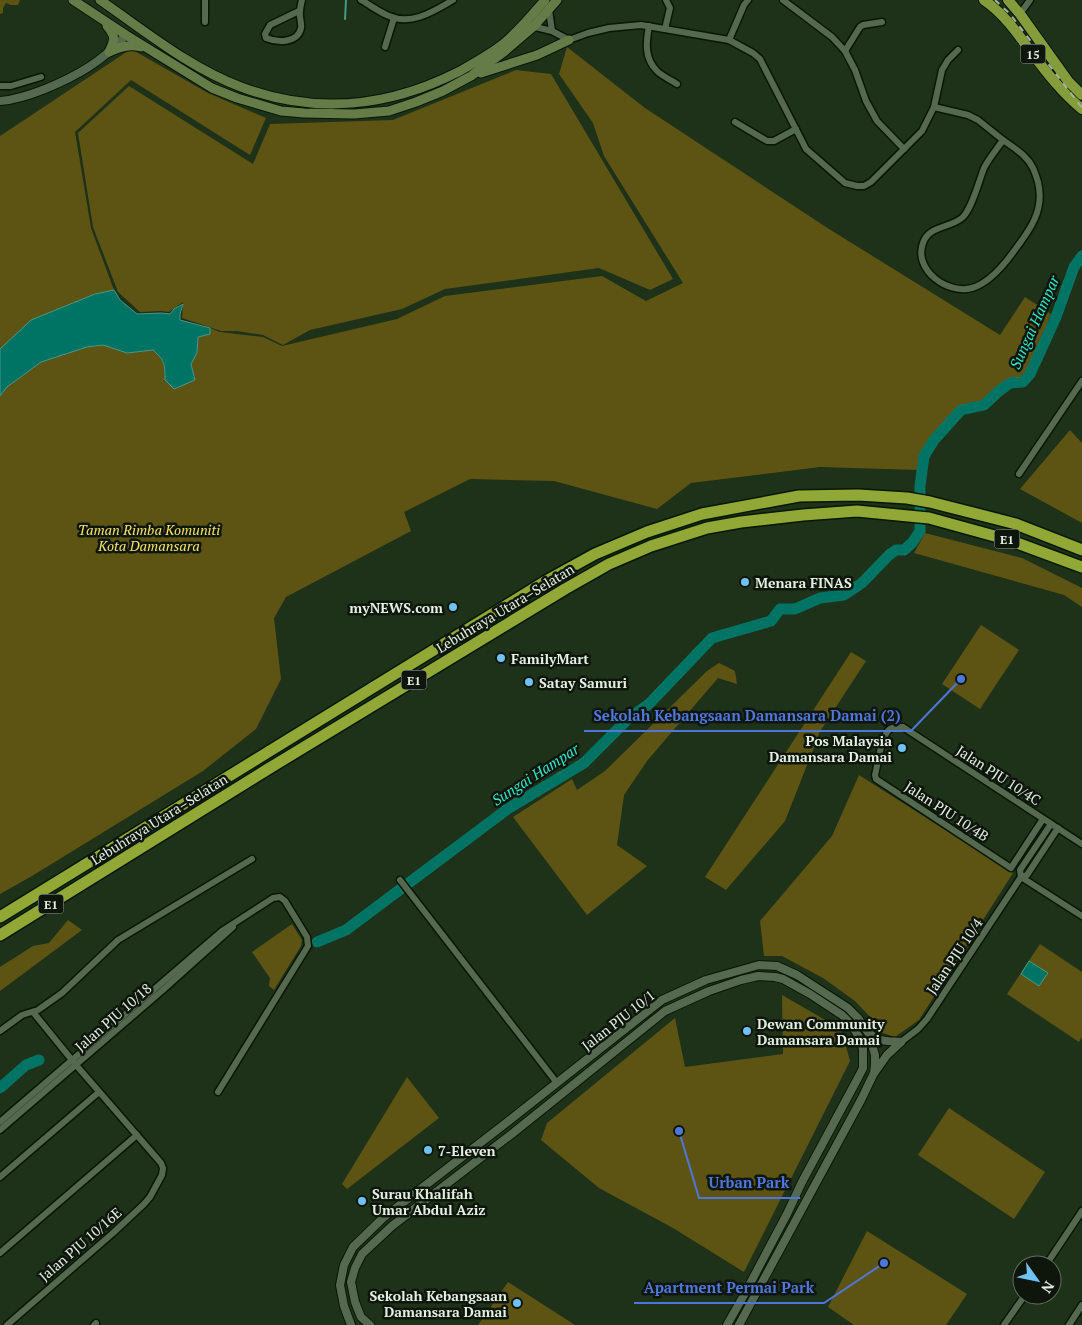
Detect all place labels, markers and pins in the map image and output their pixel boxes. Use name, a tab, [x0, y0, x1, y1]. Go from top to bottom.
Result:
place label: Menara FINAS	[755, 573, 852, 592]
marker: Menara FINAS	[739, 576, 751, 588]
place label: myNEWS.com	[349, 598, 443, 617]
marker: myNEWS.com	[447, 601, 459, 613]
place label: FamilyMart	[511, 649, 589, 668]
marker: FamilyMart	[495, 652, 507, 664]
place label: Satay Samuri	[539, 673, 627, 692]
marker: Satay Samuri	[523, 676, 535, 688]
callout: Sekolah Kebangsaan Damansara Damai (2)	[584, 701, 911, 731]
place label: Pos Malaysia Damansara Damai	[769, 731, 892, 766]
marker: Pos Malaysia Damansara Damai	[896, 742, 908, 754]
place label: Dewan Community Damansara Damai	[757, 1014, 885, 1049]
marker: Dewan Community Damansara Damai	[741, 1025, 753, 1037]
place label: 7-Eleven	[438, 1141, 496, 1160]
marker: 7-Eleven	[422, 1144, 434, 1156]
callout: Urban Park	[699, 1168, 800, 1198]
place label: Surau Khalifah Umar Abdul Aziz	[372, 1184, 486, 1219]
marker: Surau Khalifah Umar Abdul Aziz	[356, 1195, 368, 1207]
callout: Apartment Permai Park	[634, 1273, 824, 1303]
place label: Sekolah Kebangsaan Damansara Damai	[369, 1286, 507, 1321]
marker: Sekolah Kebangsaan Damansara Damai	[511, 1297, 523, 1309]

